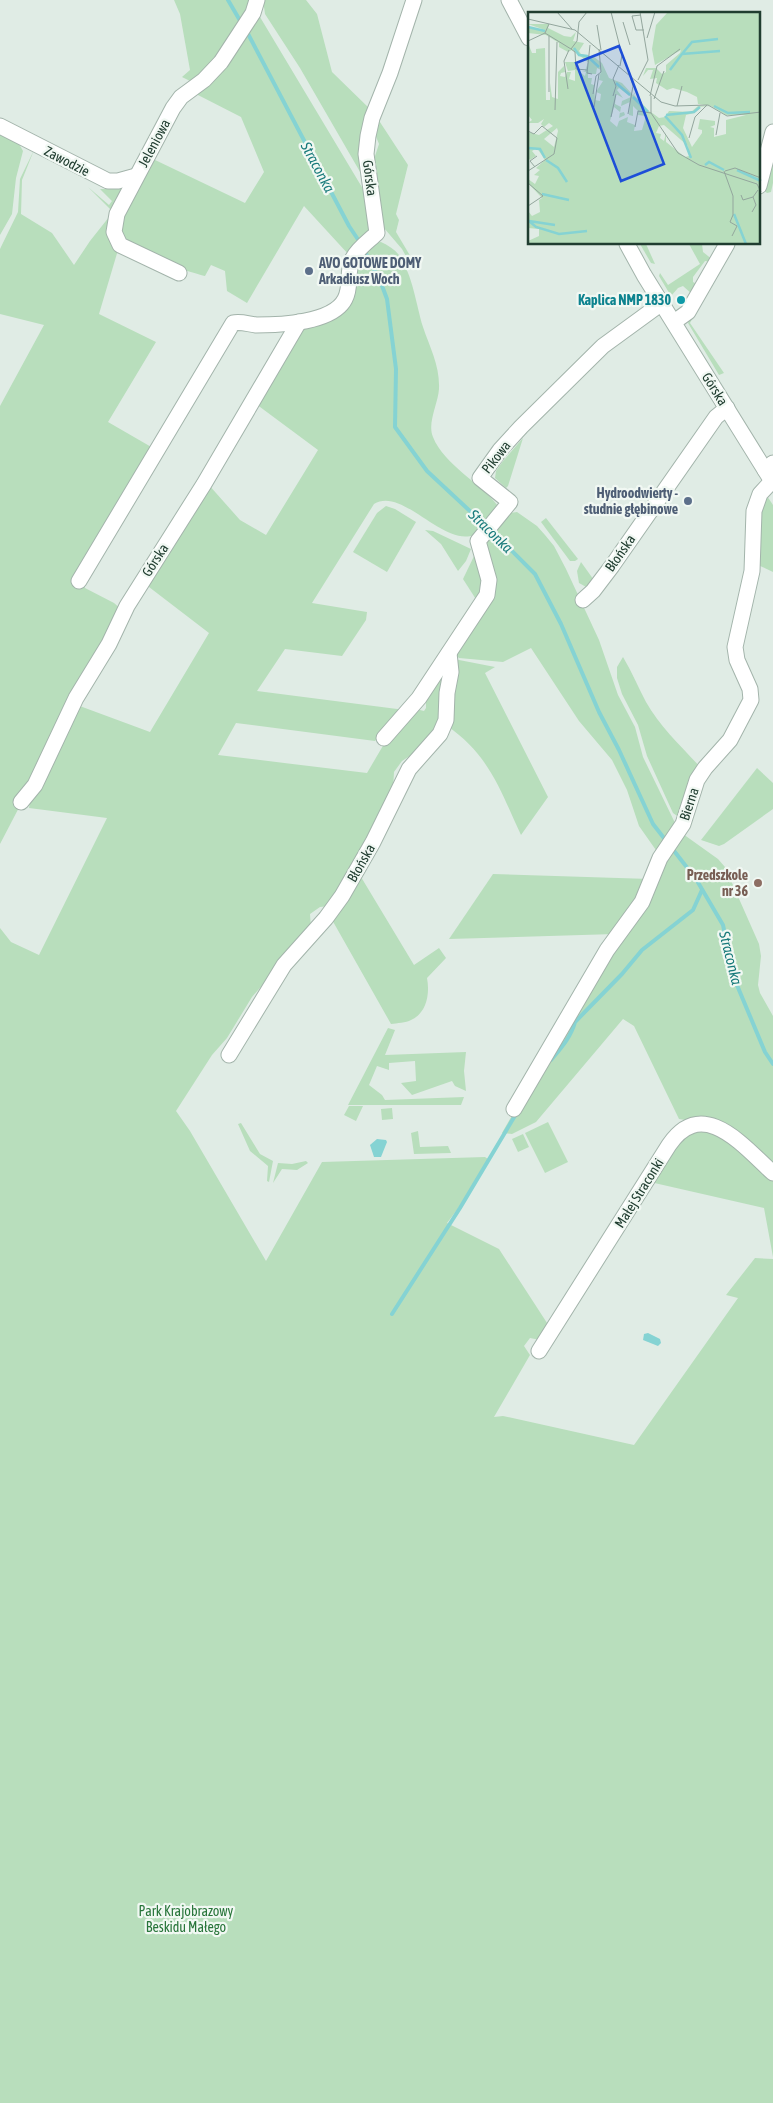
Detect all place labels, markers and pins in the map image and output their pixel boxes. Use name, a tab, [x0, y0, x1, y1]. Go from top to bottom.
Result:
place label: AVO GOTOWE DOMY Arkadiusz Woch	[318, 255, 422, 287]
marker: AVO GOTOWE DOMY Arkadiusz Woch	[303, 265, 315, 277]
place label: Kaplica NMP 1830	[578, 292, 671, 308]
marker: Kaplica NMP 1830	[675, 294, 687, 306]
place label: Hydroodwierty - studnie głębinowe	[584, 485, 678, 517]
marker: Hydroodwierty - studnie głębinowe	[682, 495, 694, 507]
place label: Przedszkole nr 36	[687, 867, 748, 899]
marker: Przedszkole nr 36	[752, 877, 764, 889]

